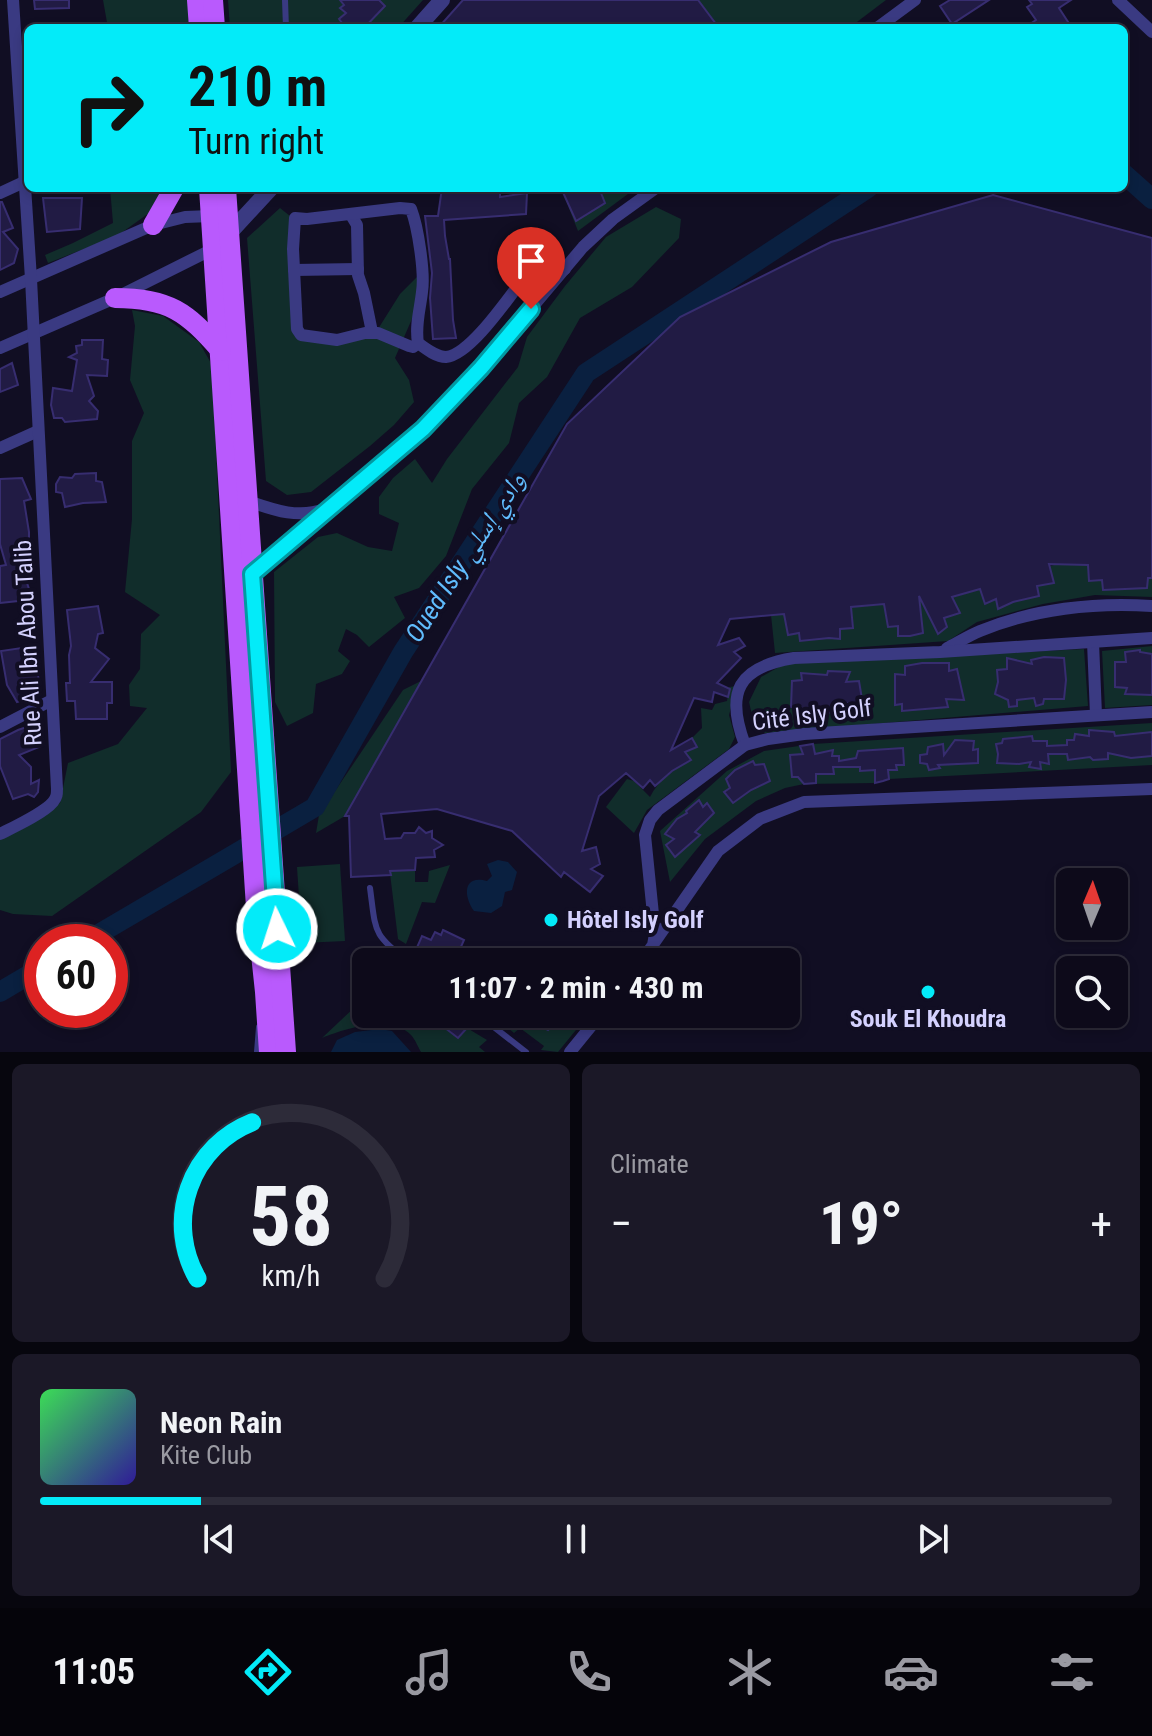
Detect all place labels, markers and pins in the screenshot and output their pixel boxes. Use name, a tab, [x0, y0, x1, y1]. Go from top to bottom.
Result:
pin	[497, 227, 565, 309]
place label: Hôtel Isly Golf	[567, 906, 704, 934]
marker: Hôtel Isly Golf	[542, 911, 560, 929]
marker: Souk El Khoudra	[919, 983, 937, 1001]
place label: Souk El Khoudra	[850, 1005, 1006, 1033]

